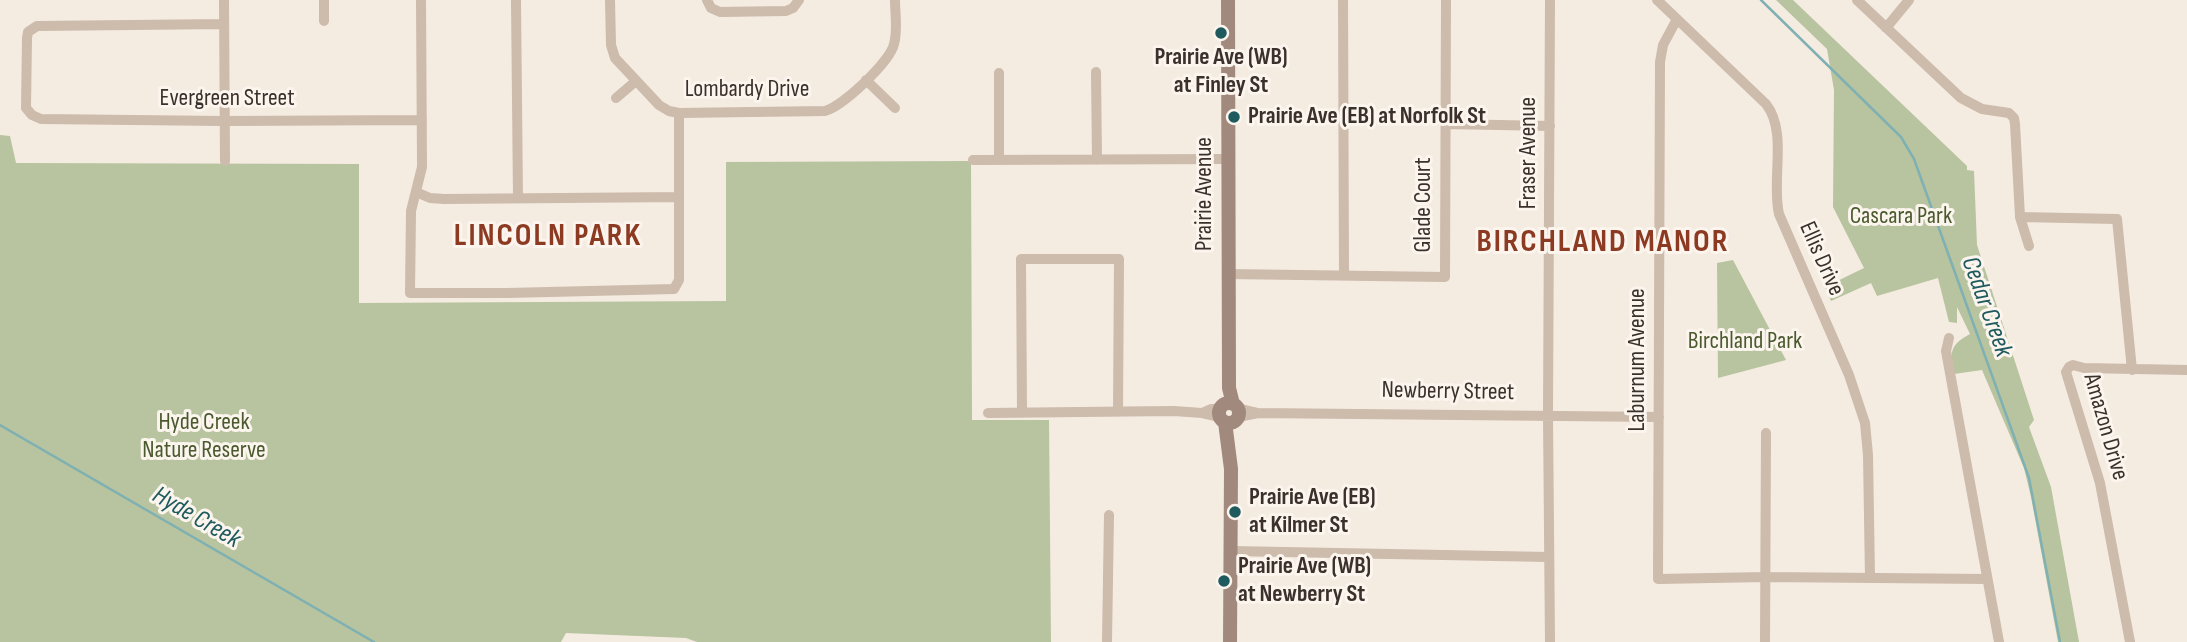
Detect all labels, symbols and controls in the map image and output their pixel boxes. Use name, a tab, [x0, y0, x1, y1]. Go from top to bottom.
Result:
marker: Prairie Ave (WB) at Finley St	[1213, 25, 1229, 41]
place label: Prairie Ave (WB) at Finley St	[1154, 44, 1288, 100]
street label: Lombardy Drive	[685, 76, 809, 104]
street label: Evergreen Street	[160, 85, 294, 113]
street label: Fraser Avenue	[1515, 97, 1543, 209]
place label: Prairie Ave (EB) at Norfolk St	[1248, 103, 1486, 131]
marker: Prairie Ave (EB) at Norfolk St	[1226, 109, 1242, 125]
street label: Prairie Avenue	[1191, 137, 1219, 251]
street label: Glade Court	[1410, 157, 1438, 253]
park label: Cascara Park	[1850, 203, 1952, 231]
street label: Ellis Drive	[1792, 217, 1850, 301]
district label: LINCOLN PARK	[455, 218, 641, 256]
district label: BIRCHLAND MANOR	[1478, 224, 1728, 262]
water label: Cedar Creek	[1954, 253, 2018, 361]
street label: Laburnum Avenue	[1624, 288, 1652, 432]
park label: Birchland Park	[1688, 328, 1802, 356]
street label: Amazon Drive	[2076, 370, 2134, 484]
street label: Newberry Street	[1381, 376, 1515, 408]
park label: Hyde Creek Nature Reserve	[142, 409, 266, 465]
water label: Hyde Creek	[146, 480, 246, 556]
place label: Prairie Ave (EB) at Kilmer St	[1249, 484, 1376, 540]
marker: Prairie Ave (EB) at Kilmer St	[1227, 504, 1243, 520]
place label: Prairie Ave (WB) at Newberry St	[1238, 553, 1371, 609]
marker: Prairie Ave (WB) at Newberry St	[1216, 573, 1232, 589]

